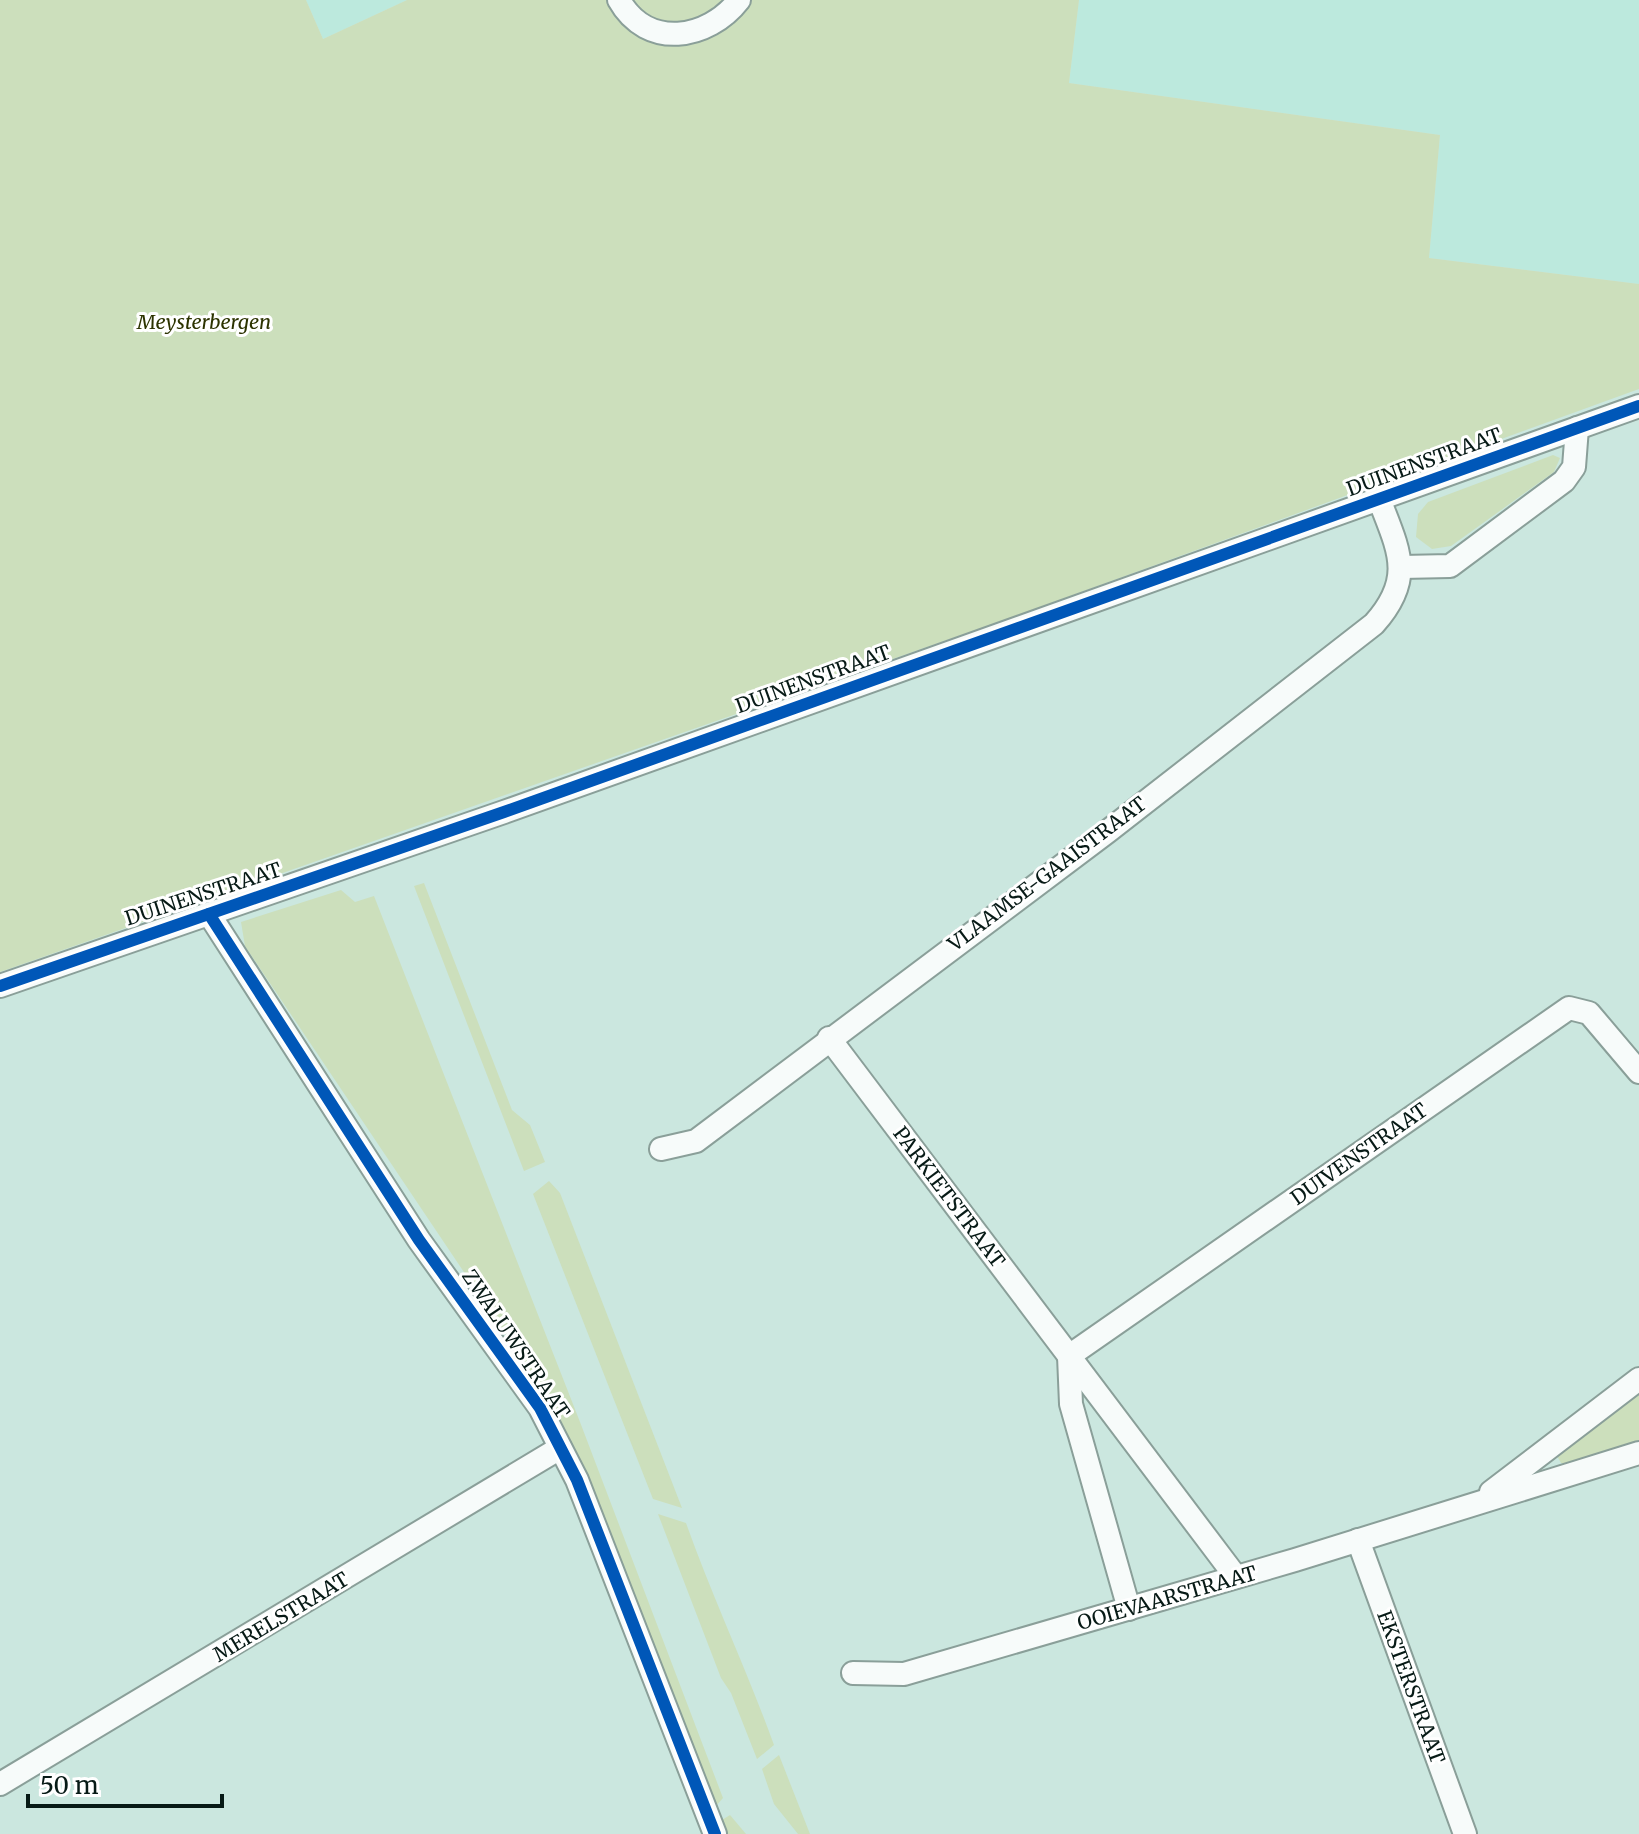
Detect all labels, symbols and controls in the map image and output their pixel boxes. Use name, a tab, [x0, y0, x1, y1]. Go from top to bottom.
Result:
park label: Meysterbergen	[136, 309, 271, 334]
street label: DUINENSTRAAT	[1343, 422, 1505, 501]
street label: DUINENSTRAAT	[732, 639, 894, 718]
street label: VLAAMSE-GAAISTRAAT	[942, 791, 1151, 957]
street label: DUINENSTRAAT	[121, 856, 284, 931]
street label: DUIVENSTRAAT	[1285, 1097, 1432, 1210]
street label: PARKIETSTRAAT	[888, 1121, 1011, 1272]
street label: ZWALUWSTRAAT	[457, 1264, 576, 1423]
street label: OOIEVAARSTRAAT	[1074, 1560, 1260, 1635]
street label: MERELSTRAAT	[208, 1566, 353, 1667]
street label: EKSTERSTRAAT	[1372, 1607, 1451, 1767]
scale bar	[28, 1758, 222, 1808]
text: 50 m	[40, 1770, 99, 1801]

